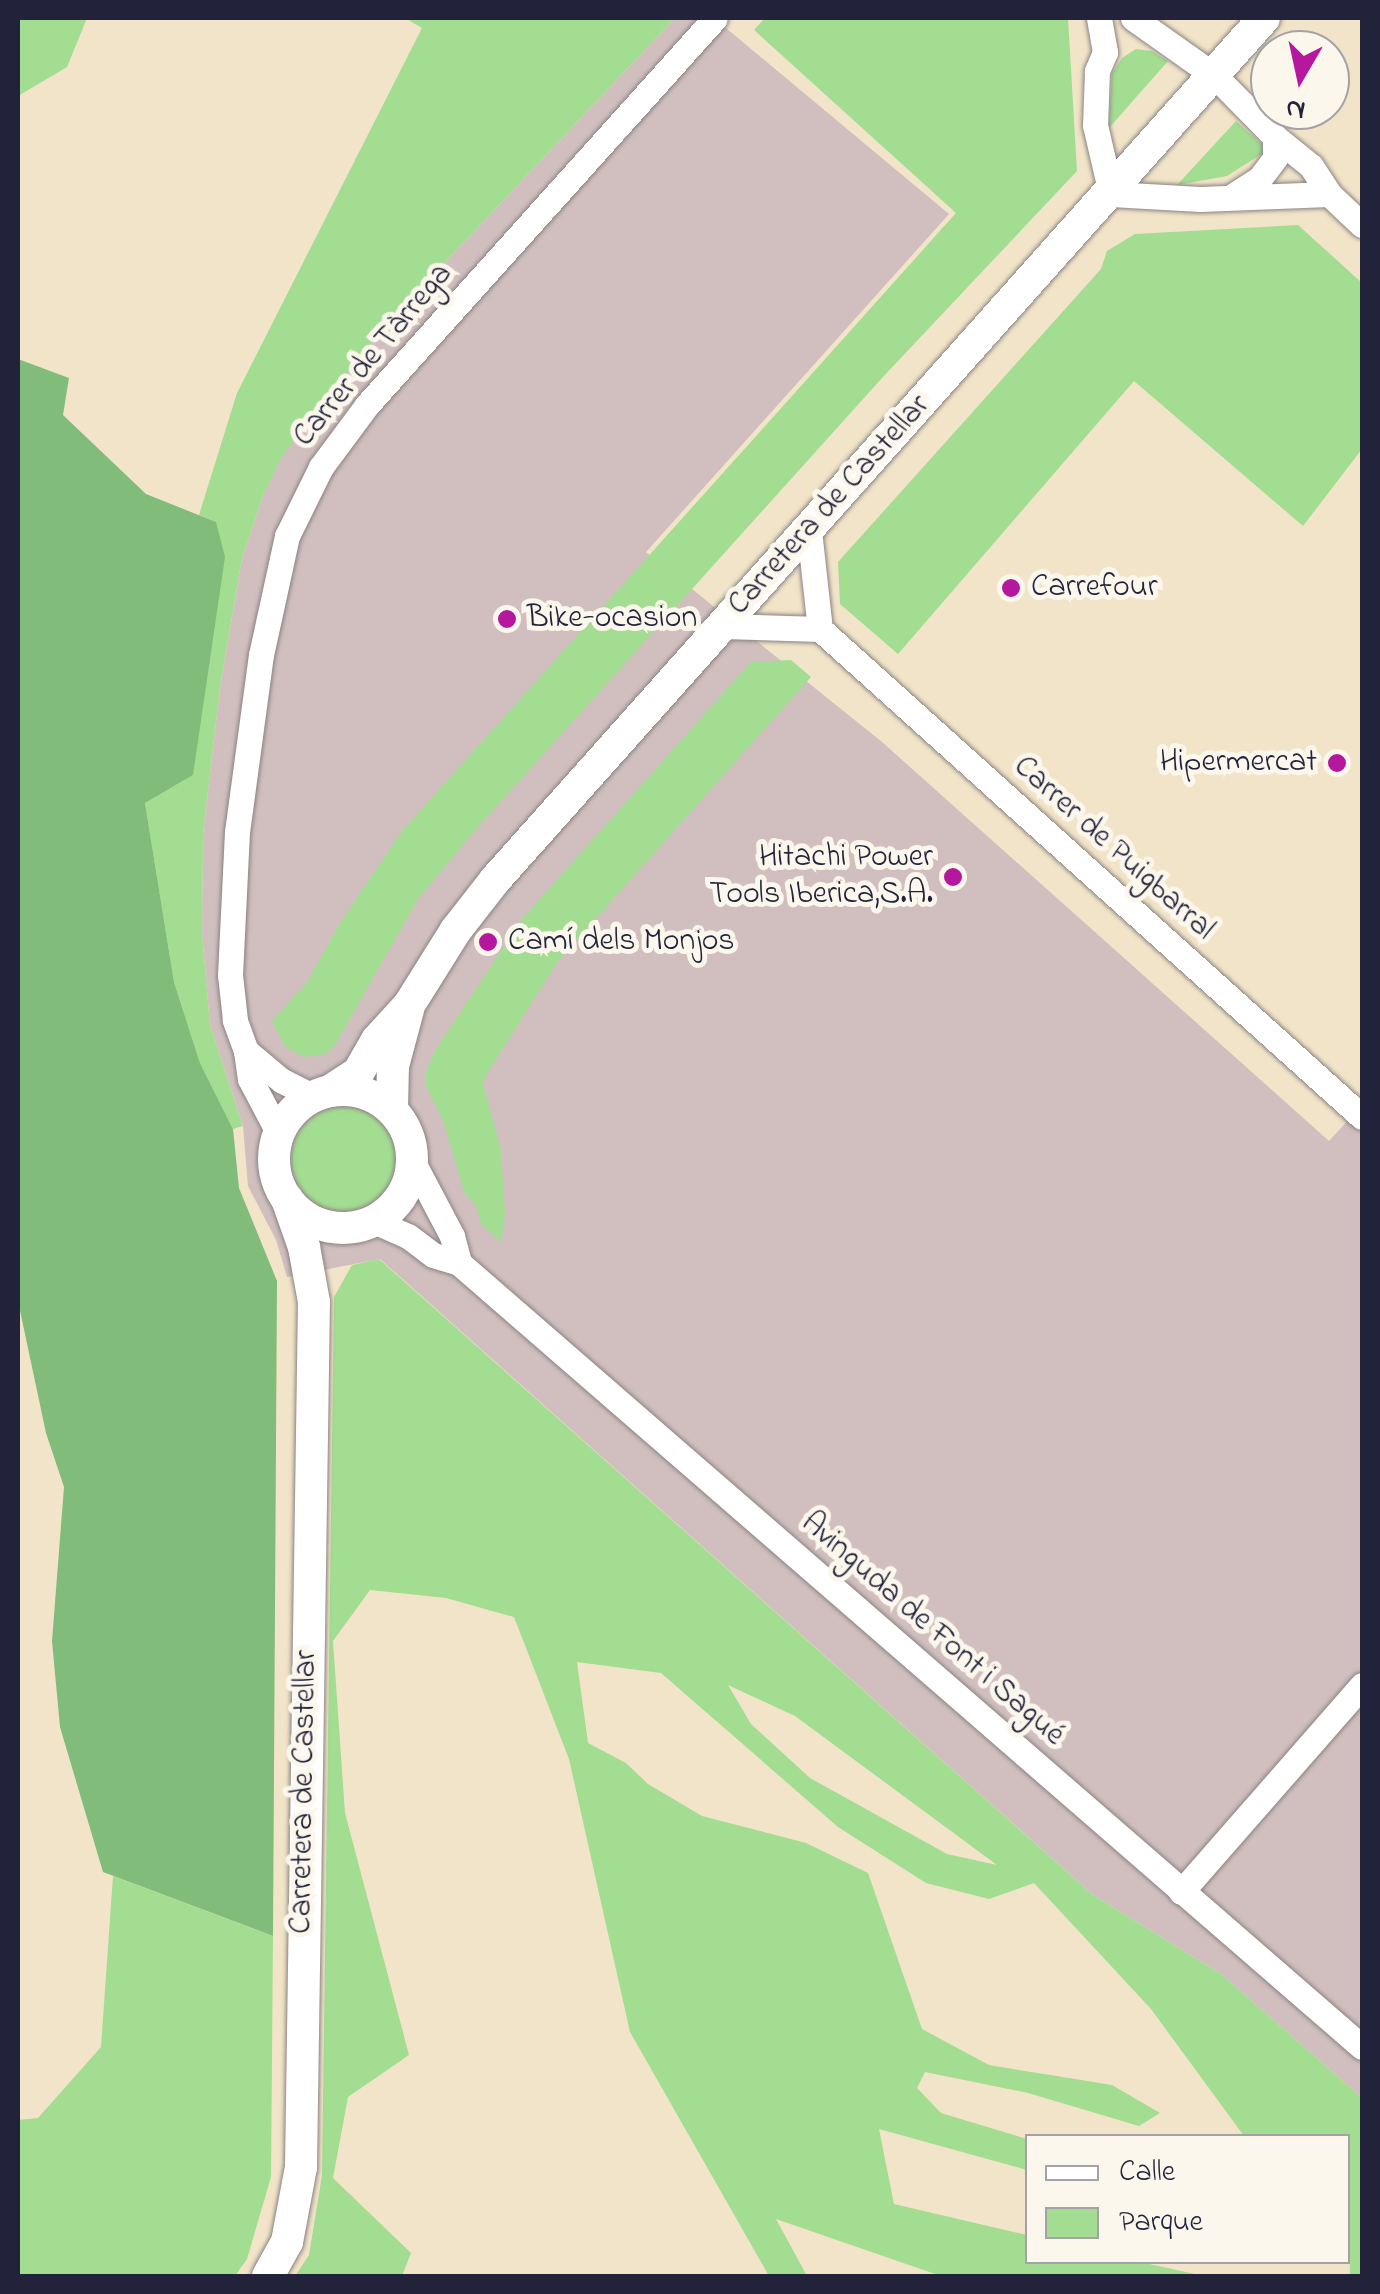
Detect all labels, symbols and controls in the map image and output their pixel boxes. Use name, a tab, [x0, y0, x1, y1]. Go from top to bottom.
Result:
north arrow	[1250, 30, 1350, 130]
text: N	[1283, 86, 1308, 130]
street label: Carrer de Tàrrega	[286, 256, 462, 456]
street label: Carretera de Castellar	[721, 388, 939, 624]
place label: Carrefour	[1031, 569, 1158, 607]
marker: Carrefour	[1000, 577, 1022, 599]
place label: Bike-ocasion	[527, 600, 697, 638]
marker: Bike-ocasion	[496, 608, 518, 630]
place label: Hipermercat	[1160, 744, 1317, 782]
street label: Carrer de Puigbarral	[1004, 749, 1222, 949]
marker: Hipermercat	[1326, 752, 1348, 774]
place label: Hitachi Power Tools Iberica,S.A.	[709, 840, 933, 915]
marker: Hitachi Power Tools Iberica,S.A.	[942, 866, 964, 888]
place label: Camí dels Monjos	[508, 923, 735, 961]
marker: Camí dels Monjos	[477, 931, 499, 953]
street label: Avinguda de Font i Sagué	[792, 1505, 1072, 1755]
street label: Carretera de Castellar	[283, 1650, 327, 1934]
legend	[1025, 2134, 1350, 2264]
text: Calle	[1119, 2151, 1175, 2195]
text: Parque	[1119, 2201, 1203, 2245]

